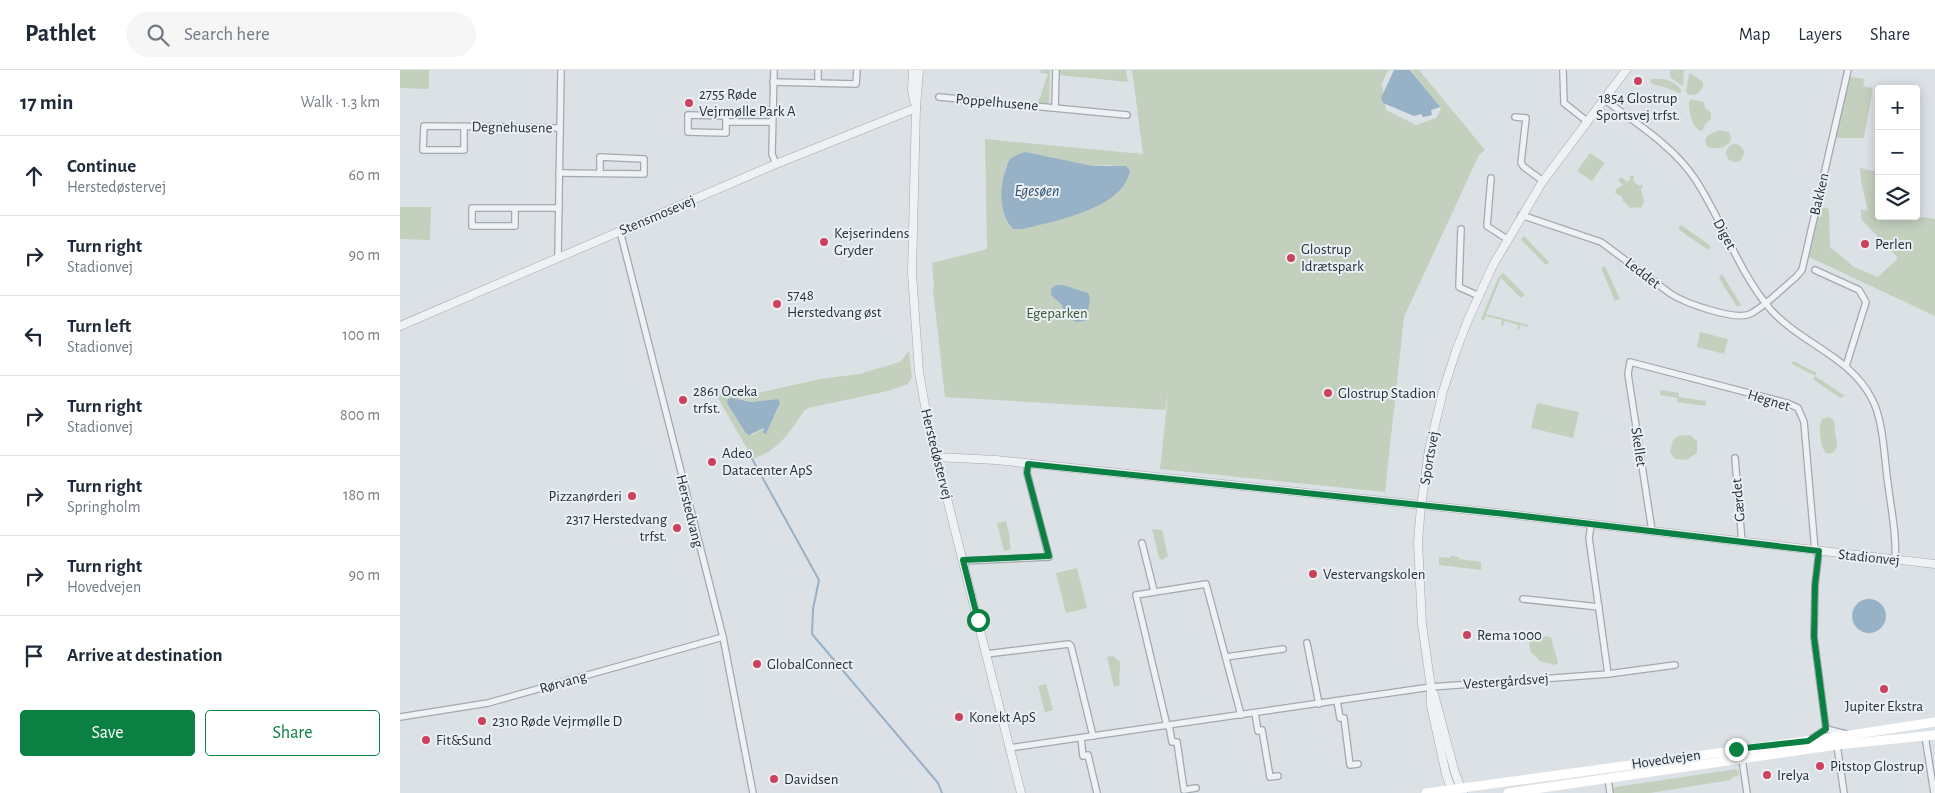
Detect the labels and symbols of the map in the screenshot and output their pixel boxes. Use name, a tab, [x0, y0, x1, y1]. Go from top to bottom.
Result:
marker: 1854 Glostrup Sportsvej trfst.	[1632, 75, 1644, 87]
place label: 2755 Røde Vejrmølle Park A	[699, 87, 796, 119]
street label: Poppelhusene	[955, 91, 1039, 114]
place label: 1854 Glostrup Sportsvej trfst.	[1596, 91, 1680, 123]
marker: 2755 Røde Vejrmølle Park A	[683, 97, 695, 109]
street label: Degnehusene	[471, 119, 553, 136]
street label: Bakken	[1807, 171, 1832, 217]
water label: Egesøen	[1015, 183, 1059, 199]
street label: Stensmosevej	[617, 193, 697, 238]
street label: Diget	[1710, 216, 1739, 252]
place label: Kejserindens Gryder	[834, 226, 909, 258]
marker: Kejserindens Gryder	[818, 236, 830, 248]
place label: Perlen	[1875, 237, 1912, 252]
marker: Perlen	[1859, 238, 1871, 250]
place label: Glostrup Idrætspark	[1301, 242, 1364, 274]
marker: Glostrup Idrætspark	[1285, 252, 1297, 264]
street label: Leddet	[1622, 255, 1663, 292]
place label: 5748 Herstedvang øst	[787, 288, 882, 320]
marker: 5748 Herstedvang øst	[771, 298, 783, 310]
park label: Egeparken	[1026, 306, 1088, 321]
place label: 2861 Oceka trfst.	[693, 384, 757, 416]
place label: Glostrup Stadion	[1338, 386, 1436, 401]
marker: Glostrup Stadion	[1322, 387, 1334, 399]
street label: Hegnet	[1746, 387, 1792, 414]
marker: 2861 Oceka trfst.	[677, 394, 689, 406]
street label: Herstedøstervej	[918, 407, 955, 501]
street label: Skellet	[1628, 426, 1649, 468]
street label: Sportsvej	[1417, 430, 1442, 486]
place label: Adeo Datacenter ApS	[722, 446, 813, 478]
marker: Adeo Datacenter ApS	[706, 456, 718, 468]
street label: Herstedvang	[673, 473, 706, 550]
street label: Gærdet	[1729, 478, 1748, 522]
place label: Pizzanørderi	[548, 489, 622, 504]
marker: Pizzanørderi	[626, 490, 638, 502]
place label: 2317 Herstedvang trfst.	[566, 512, 668, 544]
marker: 2317 Herstedvang trfst.	[671, 522, 683, 534]
street label: Stadionvej	[1837, 547, 1901, 568]
place label: Vestervangskolen	[1323, 567, 1426, 582]
marker: Vestervangskolen	[1307, 568, 1319, 580]
route start	[967, 609, 990, 632]
place label: Rema 1000	[1477, 628, 1542, 643]
marker: Rema 1000	[1461, 629, 1473, 641]
place label: GlobalConnect	[767, 657, 853, 672]
marker: GlobalConnect	[751, 658, 763, 670]
street label: Rørvang	[538, 668, 589, 696]
street label: Vestergårdsvej	[1463, 671, 1549, 692]
marker: Jupiter Ekstra	[1878, 683, 1890, 695]
place label: Jupiter Ekstra	[1845, 699, 1923, 714]
place label: Konekt ApS	[969, 710, 1036, 725]
marker: Konekt ApS	[953, 711, 965, 723]
place label: 2310 Røde Vejrmølle D	[492, 714, 623, 729]
marker: 2310 Røde Vejrmølle D	[476, 715, 488, 727]
place label: Fit&Sund	[436, 733, 492, 748]
marker: Fit&Sund	[420, 734, 432, 746]
route end	[1725, 738, 1748, 761]
street label: Hovedvejen	[1631, 747, 1702, 772]
place label: Pitstop Glostrup	[1830, 759, 1924, 774]
marker: Pitstop Glostrup	[1814, 760, 1826, 772]
place label: Irelya	[1777, 768, 1809, 783]
marker: Irelya	[1761, 769, 1773, 781]
place label: Davidsen	[784, 772, 838, 787]
marker: Davidsen	[768, 773, 780, 785]

